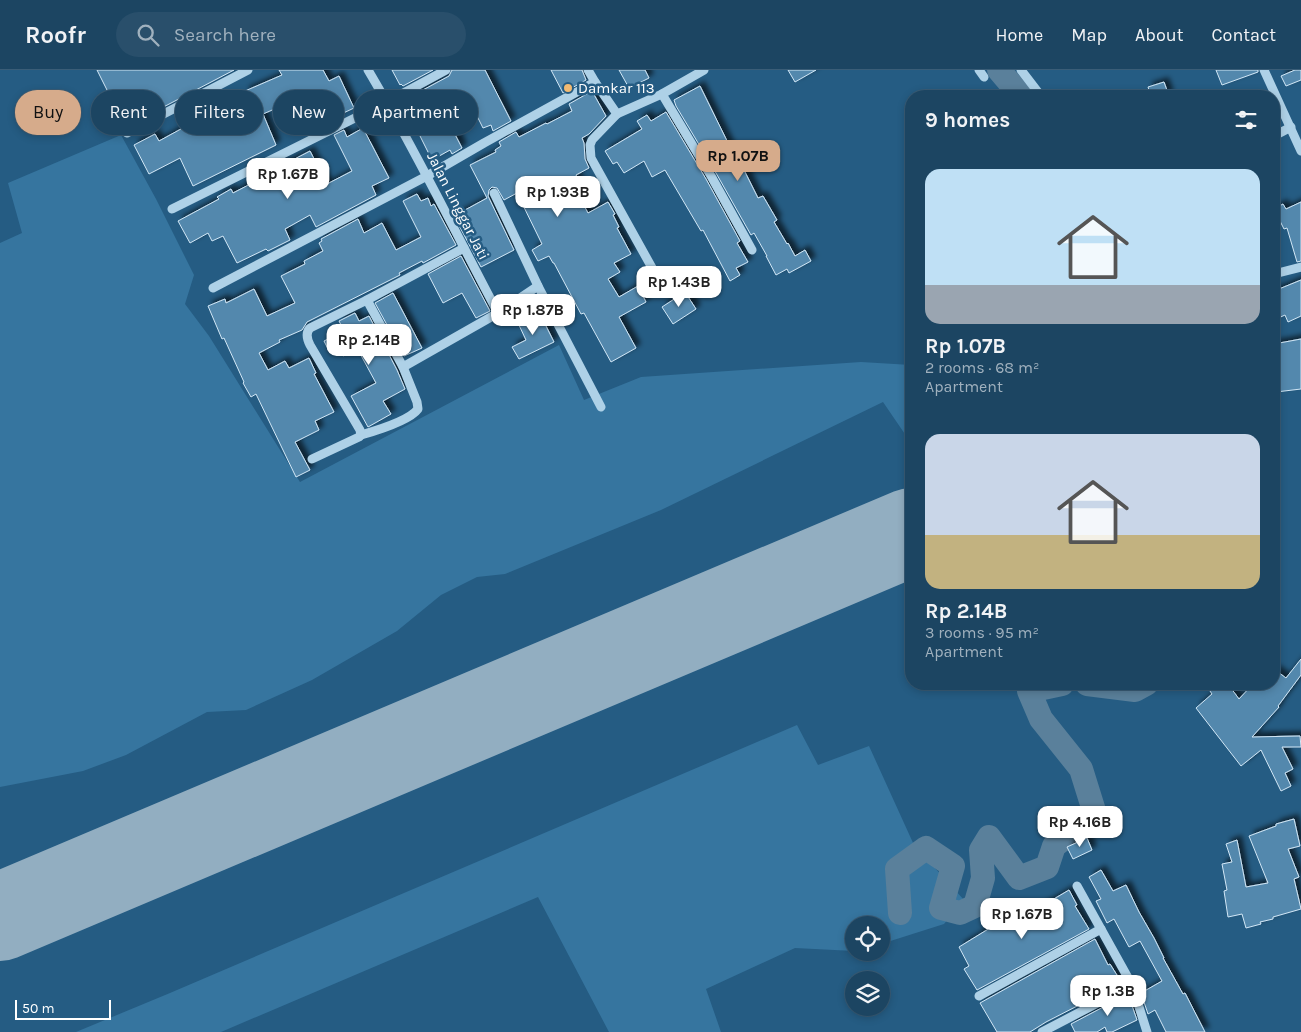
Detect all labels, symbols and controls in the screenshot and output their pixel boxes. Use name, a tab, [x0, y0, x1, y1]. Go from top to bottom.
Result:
search box	[116, 12, 466, 57]
text: Roofr	[25, 21, 86, 49]
icon: search	[134, 21, 162, 49]
text: Search here	[174, 24, 276, 46]
text: Home	[995, 24, 1043, 46]
text: Map	[1071, 24, 1107, 46]
text: About	[1135, 24, 1184, 46]
text: Contact	[1212, 24, 1276, 46]
place label: Damkar 113	[578, 79, 655, 97]
marker: Damkar 113	[562, 82, 574, 94]
chip: Buy	[15, 90, 81, 135]
chip: Rent	[91, 90, 165, 135]
chip: Filters	[175, 90, 263, 135]
chip: New	[273, 90, 344, 135]
chip: Apartment	[354, 90, 478, 135]
icon: filters	[1232, 106, 1260, 134]
text: 9 homes	[925, 108, 1010, 132]
pin: Rp 1.07B	[686, 140, 790, 182]
text: Rp 1.07B	[707, 146, 769, 165]
street label: Jalan Linggar Jati	[423, 149, 493, 263]
pin: Rp 1.67B	[236, 158, 340, 200]
text: Rp 1.67B	[257, 164, 319, 183]
pin: Rp 1.93B	[506, 176, 610, 218]
text: Rp 1.93B	[526, 182, 590, 201]
icon: home	[1048, 202, 1138, 292]
pin: Rp 1.43B	[627, 266, 731, 308]
text: Rp 1.43B	[647, 272, 711, 291]
pin: Rp 1.87B	[481, 294, 585, 336]
text: Rp 1.87B	[502, 300, 564, 319]
pin: Rp 2.14B	[317, 324, 421, 366]
text: Rp 2.14B	[338, 330, 400, 349]
text: Rp 1.07B	[925, 334, 1006, 358]
text: 2 rooms · 68 m²	[925, 358, 1039, 377]
text: Apartment	[925, 377, 1003, 396]
icon: home	[1048, 467, 1138, 557]
text: Rp 2.14B	[925, 599, 1007, 623]
text: 3 rooms · 95 m²	[925, 623, 1039, 642]
text: Apartment	[925, 642, 1003, 661]
pin: Rp 4.16B	[1028, 806, 1132, 848]
text: Rp 4.16B	[1049, 812, 1111, 831]
pin: Rp 1.67B	[970, 898, 1074, 940]
text: Rp 1.67B	[991, 904, 1053, 923]
map controls	[845, 916, 890, 1016]
button: locate	[845, 916, 890, 961]
button: layers	[845, 971, 890, 1016]
pin: Rp 1.3B	[1062, 974, 1154, 1017]
text: Rp 1.3B	[1081, 981, 1135, 1000]
scale bar	[15, 997, 111, 1020]
text: 50 m	[22, 1000, 55, 1017]

